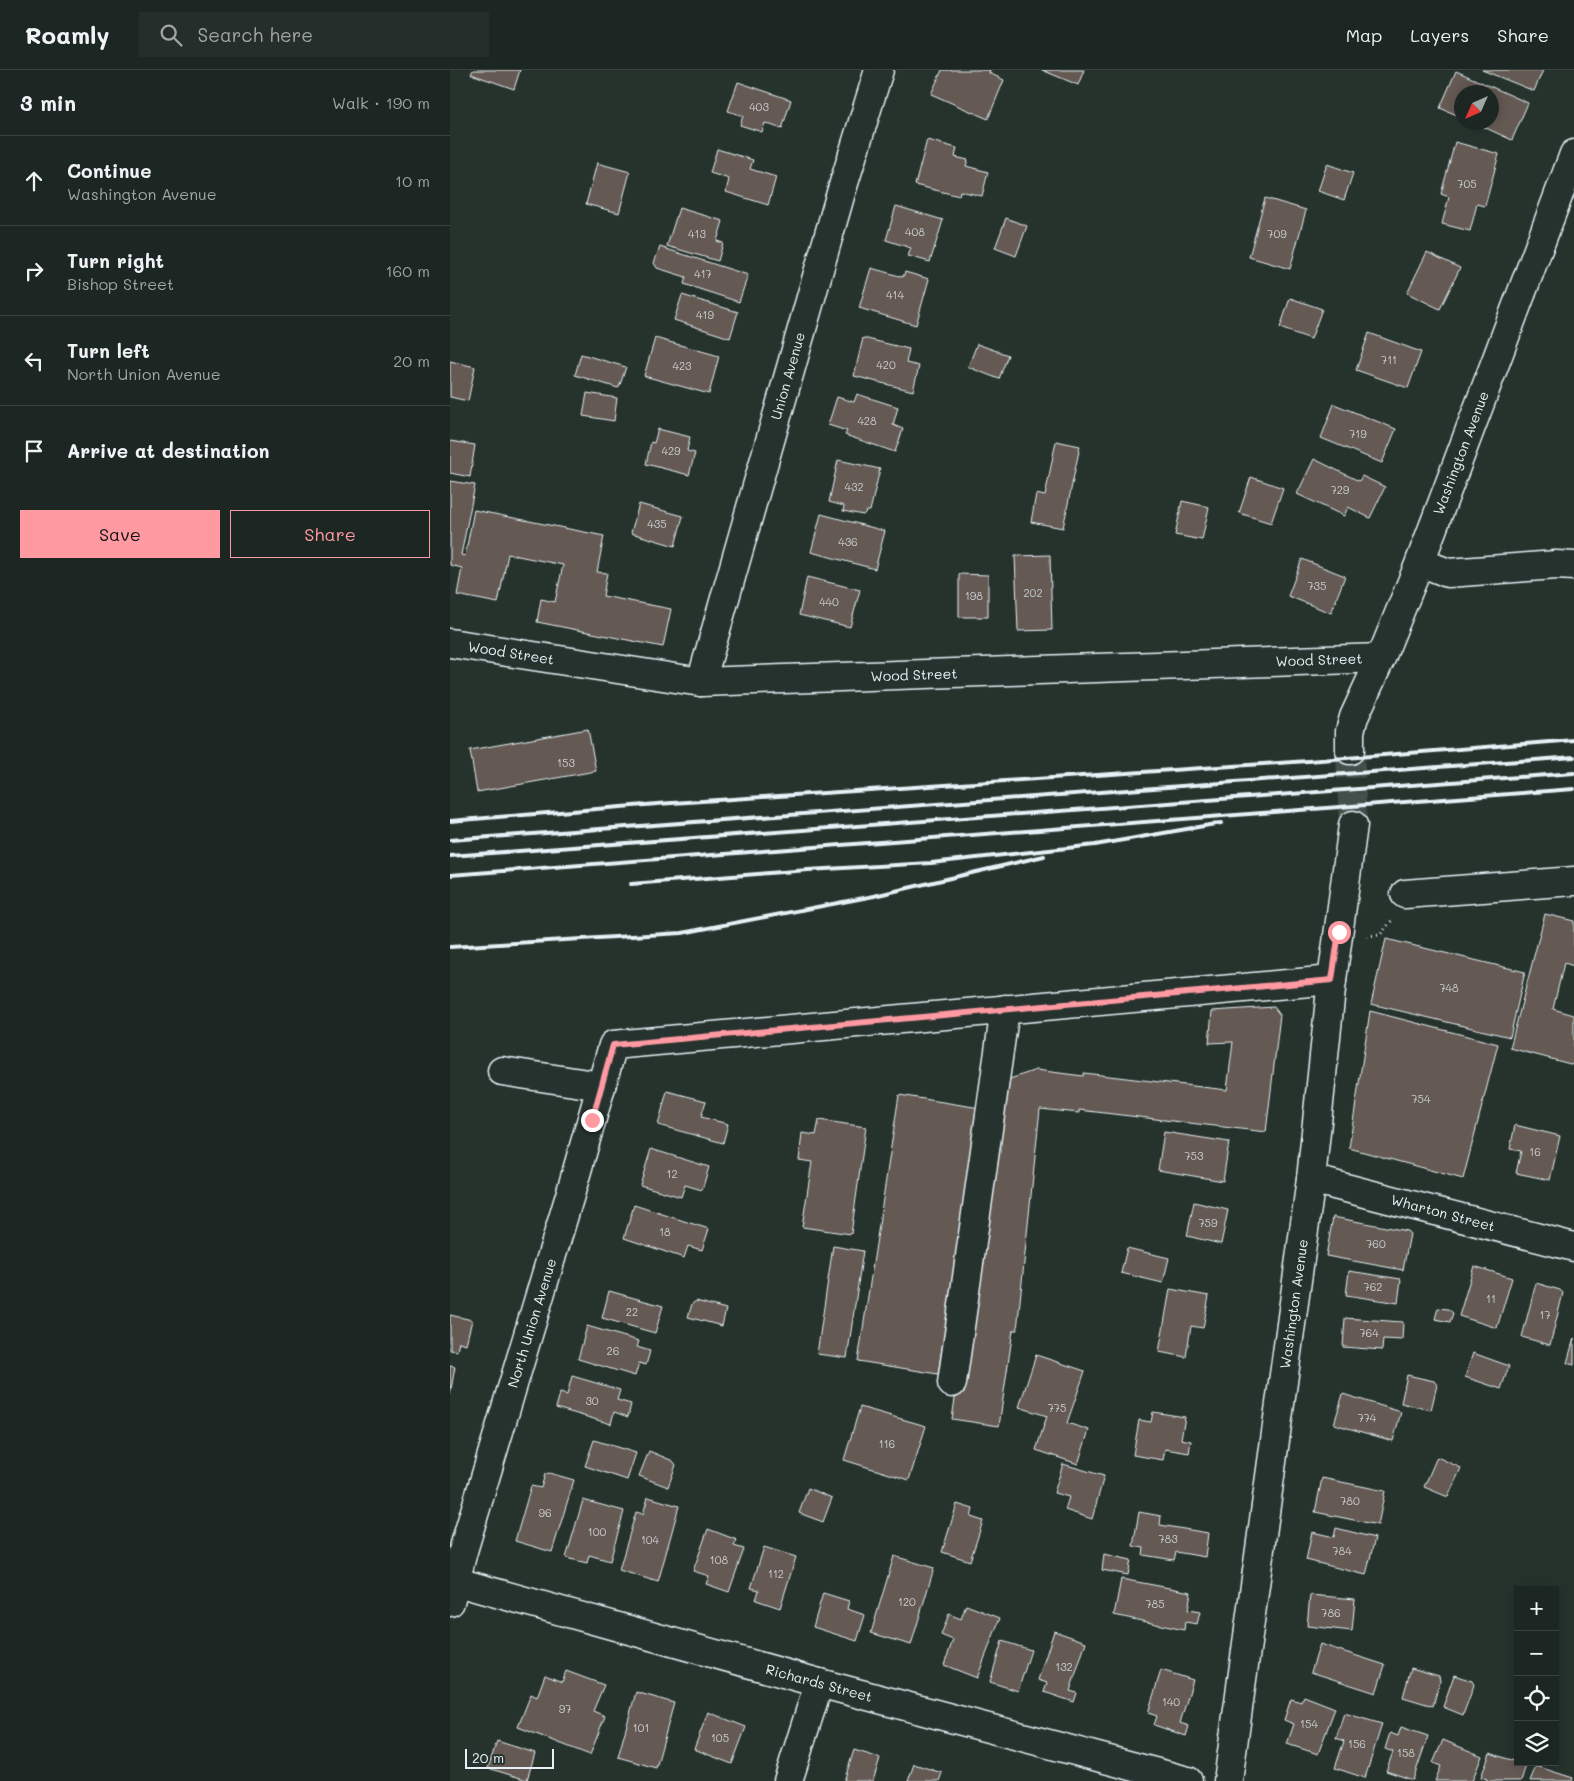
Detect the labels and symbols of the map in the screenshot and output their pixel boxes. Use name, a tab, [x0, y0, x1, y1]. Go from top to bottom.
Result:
north arrow	[1454, 85, 1499, 130]
house number: 403	[749, 99, 769, 114]
house number: 705	[1457, 176, 1477, 191]
house number: 408	[905, 224, 925, 239]
house number: 413	[688, 226, 706, 241]
house number: 709	[1267, 226, 1287, 241]
house number: 417	[694, 266, 712, 281]
house number: 414	[886, 287, 904, 302]
house number: 419	[696, 307, 714, 322]
street label: Union Avenue	[766, 330, 809, 422]
house number: 711	[1381, 352, 1397, 367]
house number: 420	[876, 357, 896, 372]
house number: 423	[672, 358, 692, 373]
street label: Washington Avenue	[1428, 388, 1493, 517]
house number: 428	[857, 413, 877, 428]
house number: 719	[1349, 426, 1367, 441]
house number: 429	[661, 443, 681, 458]
house number: 432	[844, 479, 864, 494]
house number: 729	[1331, 482, 1350, 497]
house number: 435	[647, 516, 667, 531]
house number: 436	[838, 534, 858, 549]
house number: 735	[1308, 578, 1326, 593]
house number: 202	[1023, 585, 1043, 600]
house number: 198	[965, 588, 983, 603]
house number: 440	[819, 594, 839, 609]
street label: Wood Street	[467, 636, 555, 669]
street label: Wood Street	[1275, 648, 1363, 671]
street label: Wood Street	[870, 663, 958, 686]
house number: 153	[557, 755, 575, 770]
route start	[1328, 921, 1351, 944]
house number: 748	[1439, 980, 1459, 995]
house number: 754	[1412, 1091, 1431, 1106]
route end	[581, 1109, 604, 1132]
house number: 16	[1529, 1144, 1541, 1159]
house number: 753	[1185, 1148, 1204, 1163]
house number: 12	[666, 1166, 678, 1181]
street label: Wharton Street	[1389, 1189, 1497, 1236]
house number: 759	[1198, 1215, 1218, 1230]
house number: 18	[659, 1224, 671, 1239]
house number: 760	[1366, 1236, 1386, 1251]
street label: Washington Avenue	[1275, 1238, 1312, 1370]
street label: North Union Avenue	[503, 1256, 560, 1390]
house number: 762	[1364, 1279, 1382, 1294]
house number: 11	[1486, 1291, 1496, 1306]
house number: 22	[626, 1304, 638, 1319]
house number: 17	[1539, 1307, 1551, 1322]
house number: 764	[1359, 1325, 1379, 1340]
house number: 26	[607, 1343, 619, 1358]
house number: 30	[585, 1393, 599, 1408]
house number: 775	[1048, 1400, 1066, 1415]
house number: 774	[1358, 1410, 1377, 1425]
house number: 116	[879, 1436, 895, 1451]
house number: 780	[1340, 1493, 1360, 1508]
house number: 96	[538, 1505, 552, 1520]
house number: 100	[588, 1524, 606, 1539]
house number: 783	[1158, 1531, 1178, 1546]
house number: 104	[641, 1532, 660, 1547]
house number: 784	[1332, 1543, 1352, 1558]
house number: 108	[710, 1552, 729, 1567]
house number: 112	[768, 1566, 784, 1581]
house number: 120	[898, 1594, 916, 1609]
house number: 785	[1145, 1596, 1165, 1611]
house number: 786	[1321, 1605, 1341, 1620]
street label: Richards Street	[764, 1659, 875, 1706]
house number: 132	[1055, 1659, 1073, 1674]
house number: 140	[1162, 1694, 1180, 1709]
house number: 97	[559, 1701, 571, 1716]
house number: 154	[1300, 1716, 1318, 1731]
house number: 101	[633, 1720, 649, 1735]
house number: 105	[711, 1730, 729, 1745]
house number: 156	[1348, 1736, 1366, 1751]
house number: 158	[1397, 1745, 1415, 1760]
scale bar	[465, 1746, 554, 1769]

